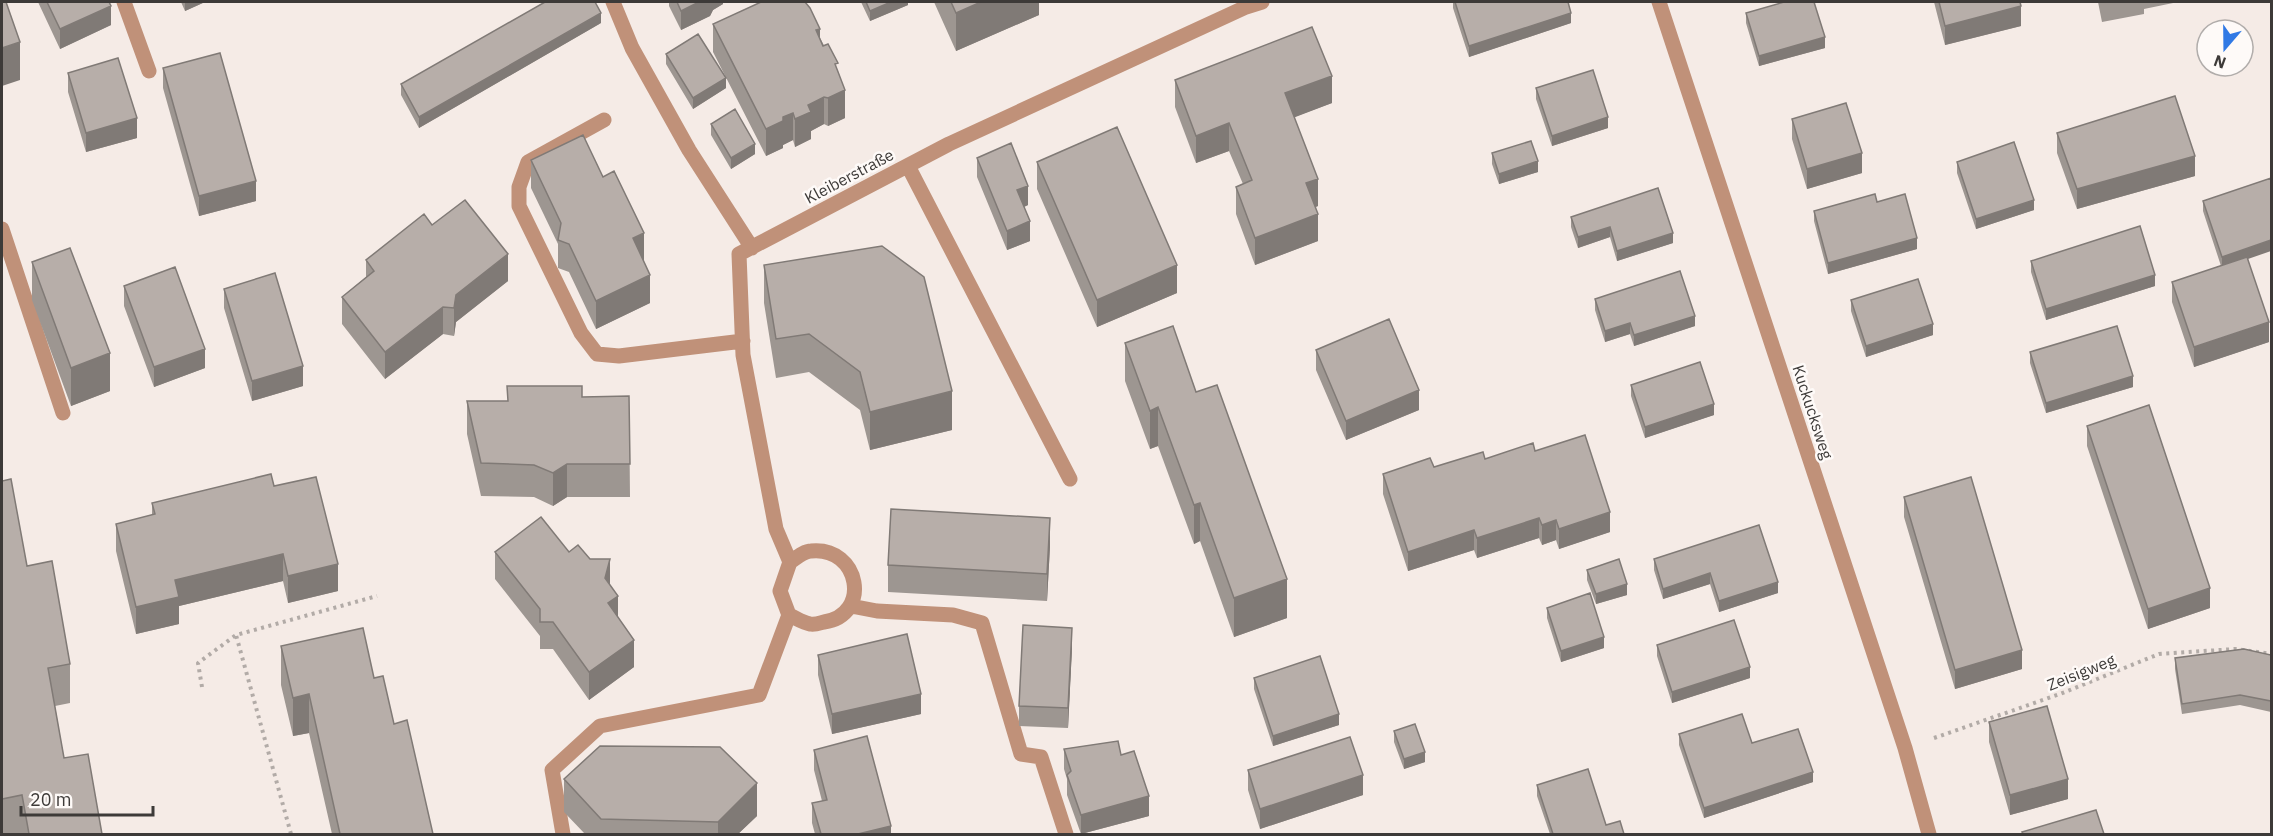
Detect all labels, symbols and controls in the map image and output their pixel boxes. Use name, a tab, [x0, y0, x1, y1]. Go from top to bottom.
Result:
north arrow	[2195, 18, 2255, 78]
text: N	[2211, 51, 2229, 73]
street label: Kleiberstraße	[801, 144, 897, 208]
street label: Kuckucksweg	[1788, 362, 1838, 462]
street label: Zeisigweg	[2044, 649, 2119, 695]
scale bar	[21, 779, 153, 817]
text: 20 m	[30, 788, 72, 811]

